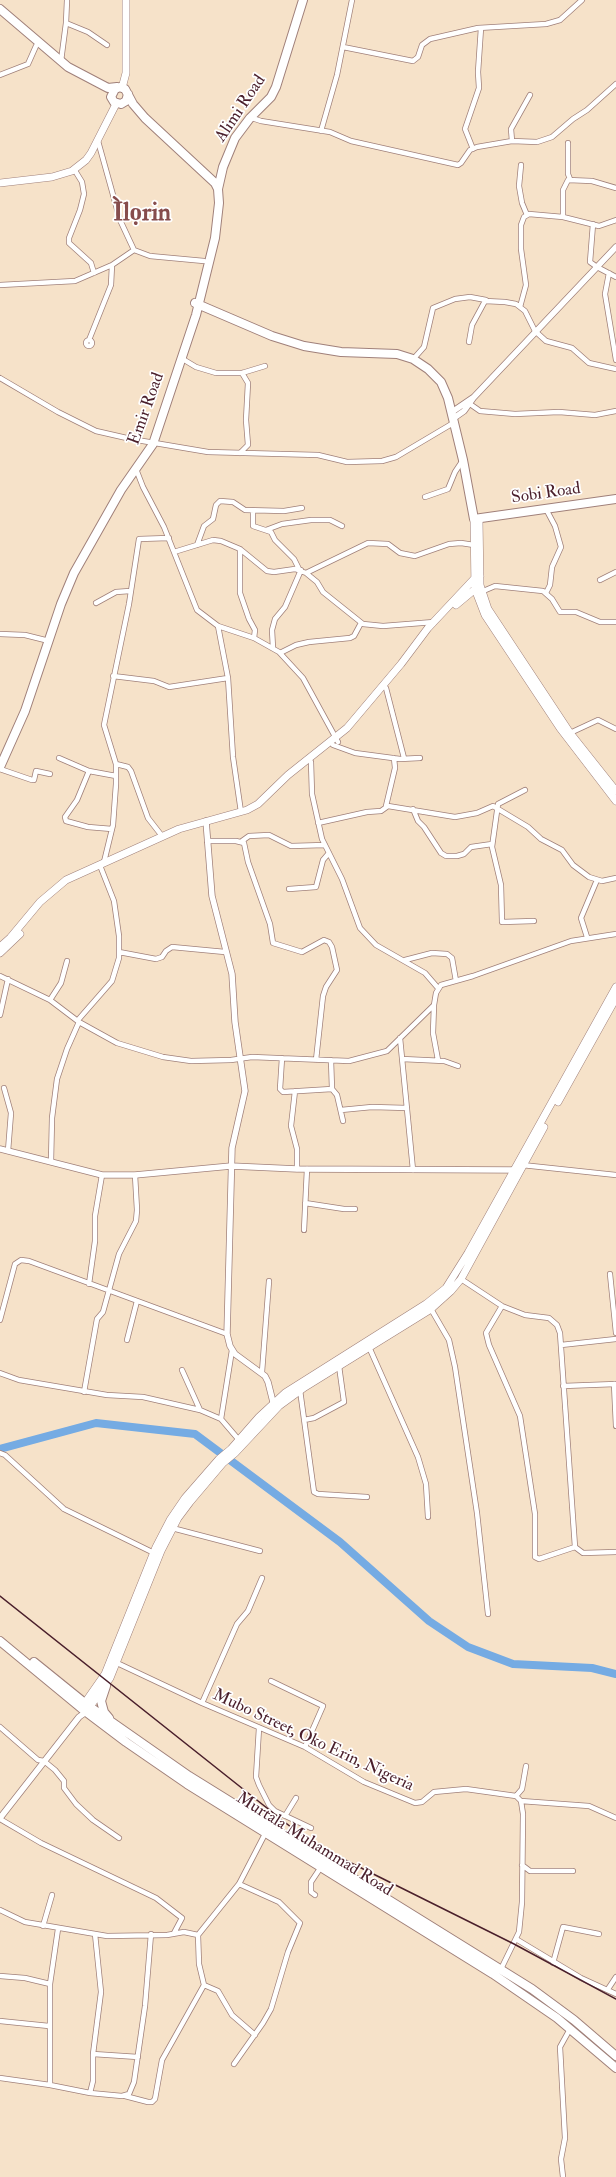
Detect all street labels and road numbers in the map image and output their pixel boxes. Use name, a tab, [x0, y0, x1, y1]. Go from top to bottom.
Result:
street label: Alimi Road	[211, 72, 271, 146]
street label: Emir Road	[125, 370, 169, 448]
street label: Sobi Road	[510, 479, 582, 509]
street label: Mubo Street, Oko Erin, Nigeria	[209, 1685, 417, 1797]
street label: Murtala Muhammad Road	[232, 1789, 396, 1901]

